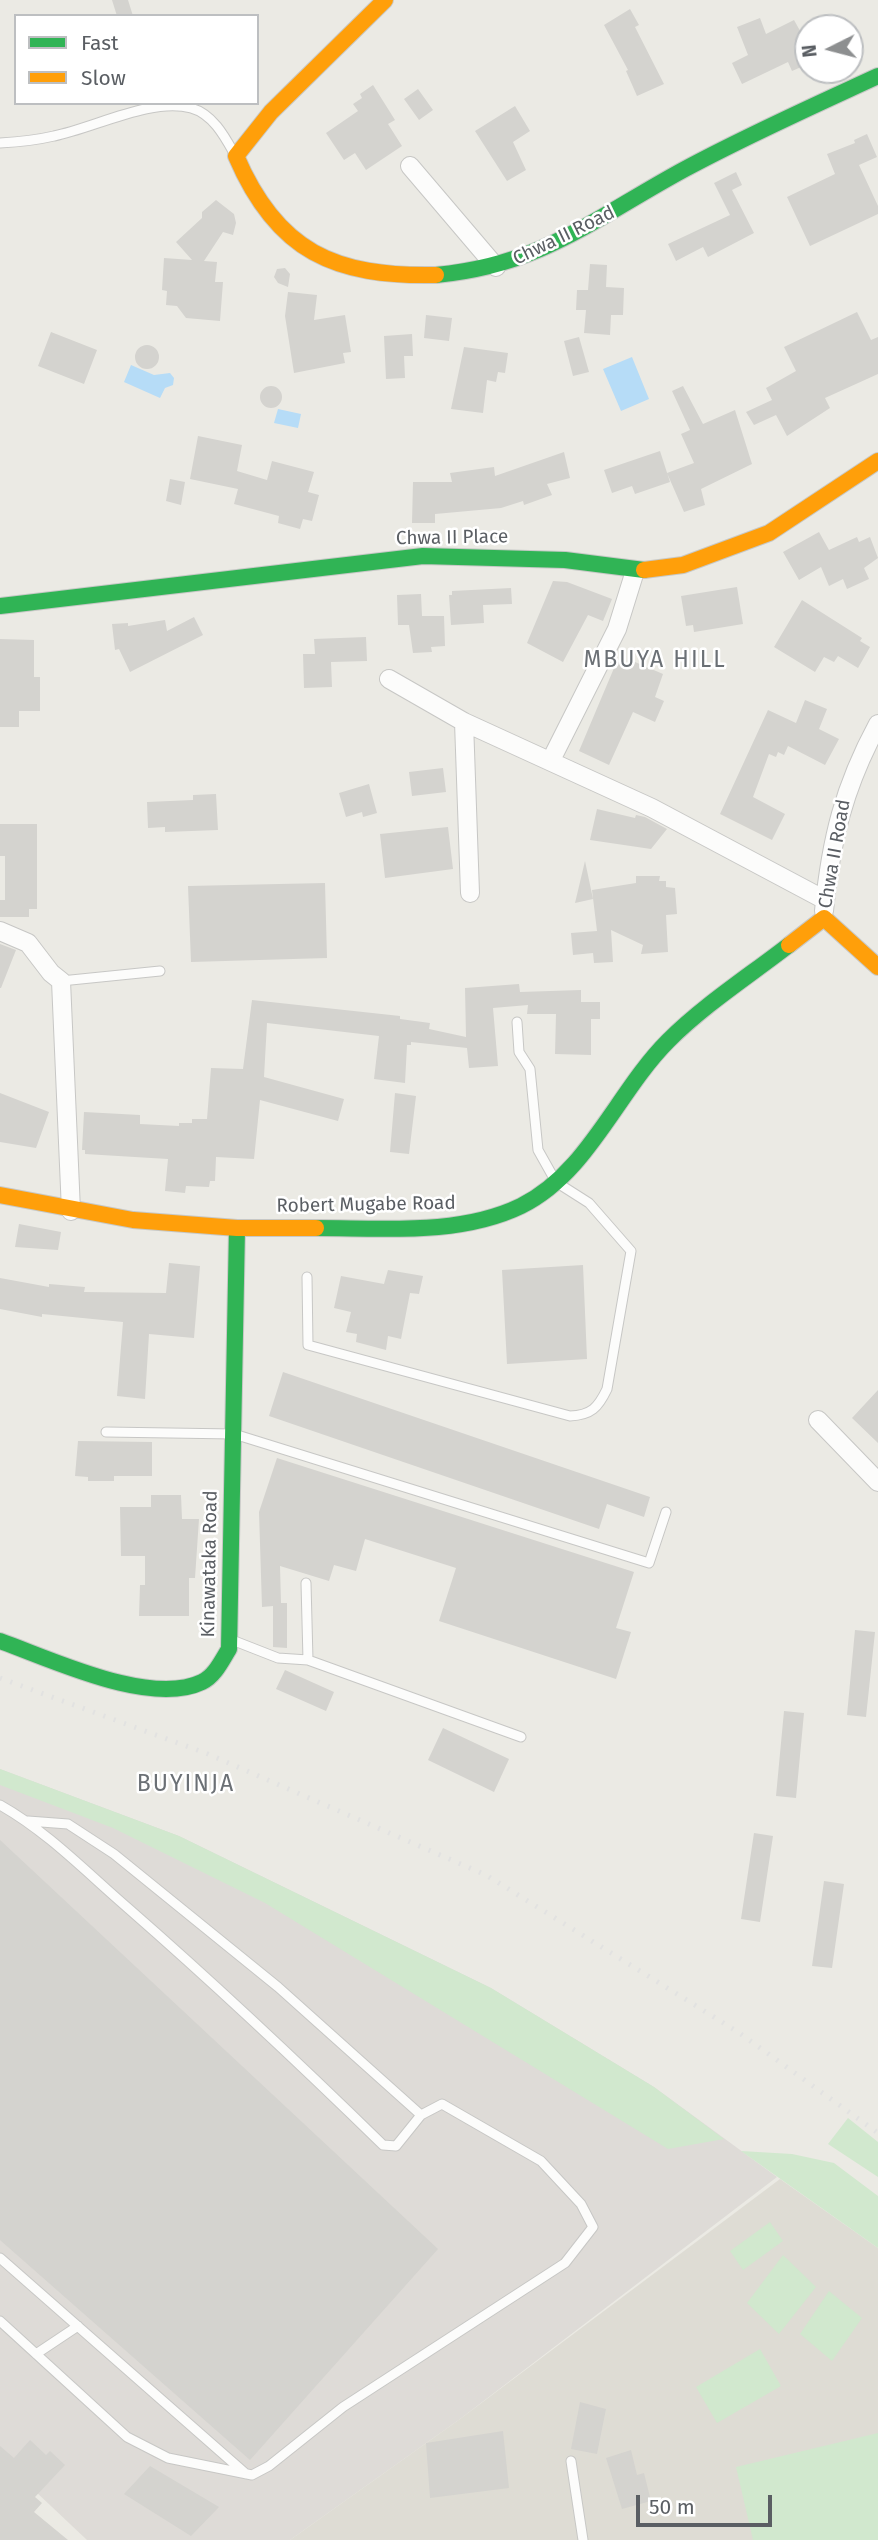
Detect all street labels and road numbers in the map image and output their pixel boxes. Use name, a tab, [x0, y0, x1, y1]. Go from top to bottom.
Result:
street label: Chwa II Road	[509, 202, 619, 270]
street label: Chwa II Place	[396, 526, 508, 550]
street label: Chwa II Road	[814, 798, 856, 910]
street label: Robert Mugabe Road	[276, 1192, 456, 1218]
street label: Kinawataka Road	[197, 1490, 223, 1638]

